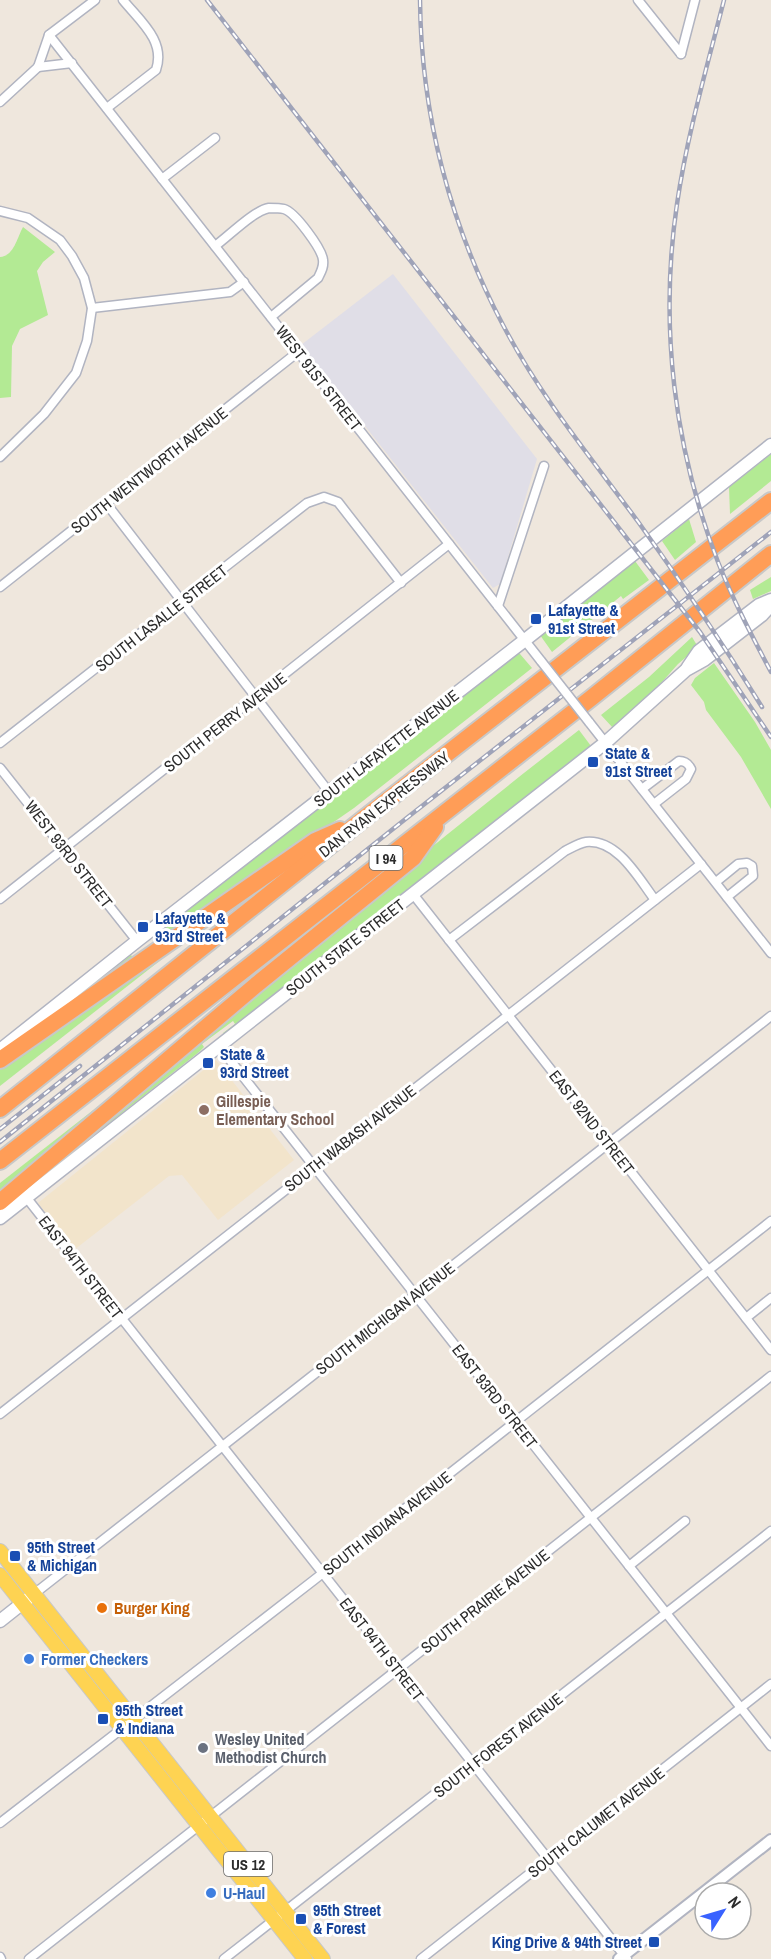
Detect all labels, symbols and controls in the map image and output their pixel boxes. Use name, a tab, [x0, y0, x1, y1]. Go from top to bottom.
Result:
street label: WEST 91ST STREET	[271, 321, 367, 435]
street label: SOUTH WENTWORTH AVENUE	[66, 402, 232, 538]
street label: SOUTH LASALLE STREET	[90, 560, 232, 676]
place label: Lafayette & 91st Street	[548, 599, 619, 639]
marker: Lafayette & 91st Street	[529, 612, 543, 626]
street label: SOUTH PERRY AVENUE	[159, 667, 291, 777]
street label: SOUTH LAFAYETTE AVENUE	[309, 684, 463, 812]
place label: State & 91st Street	[605, 742, 673, 782]
street label: DAN RYAN EXPRESSWAY	[314, 746, 454, 862]
marker: State & 91st Street	[586, 755, 600, 769]
street label: WEST 93RD STREET	[20, 796, 118, 912]
road number: I 94	[370, 846, 402, 870]
street label: SOUTH STATE STREET	[281, 894, 409, 1000]
place label: Lafayette & 93rd Street	[155, 907, 226, 947]
marker: Lafayette & 93rd Street	[136, 920, 150, 934]
place label: State & 93rd Street	[220, 1043, 289, 1083]
marker: State & 93rd Street	[201, 1056, 215, 1070]
street label: EAST 92ND STREET	[544, 1065, 640, 1179]
street label: SOUTH WABASH AVENUE	[279, 1080, 421, 1196]
place label: Gillespie Elementary School	[216, 1090, 334, 1130]
marker: Gillespie Elementary School	[197, 1103, 211, 1117]
street label: EAST 94TH STREET	[34, 1211, 128, 1323]
street label: SOUTH MICHIGAN AVENUE	[311, 1257, 459, 1379]
street label: EAST 93RD STREET	[447, 1339, 543, 1453]
street label: SOUTH INDIANA AVENUE	[318, 1466, 456, 1580]
place label: 95th Street & Michigan	[27, 1536, 97, 1576]
street label: SOUTH PRAIRIE AVENUE	[416, 1544, 554, 1658]
marker: 95th Street & Michigan	[8, 1549, 22, 1563]
street label: EAST 94TH STREET	[335, 1593, 429, 1705]
place label: Burger King	[114, 1597, 190, 1619]
marker: Burger King	[95, 1601, 109, 1615]
place label: Former Checkers	[41, 1648, 148, 1670]
marker: Former Checkers	[22, 1652, 36, 1666]
street label: SOUTH FOREST AVENUE	[429, 1688, 567, 1802]
place label: 95th Street & Indiana	[115, 1699, 183, 1739]
marker: 95th Street & Indiana	[96, 1712, 110, 1726]
place label: Wesley United Methodist Church	[215, 1728, 327, 1768]
marker: Wesley United Methodist Church	[196, 1741, 210, 1755]
street label: SOUTH CALUMET AVENUE	[523, 1762, 669, 1882]
road number: US 12	[224, 1852, 272, 1876]
north arrow	[693, 1881, 753, 1941]
place label: U-Haul	[223, 1882, 265, 1904]
marker: U-Haul	[204, 1886, 218, 1900]
text: N	[723, 1892, 747, 1912]
place label: 95th Street & Forest	[313, 1899, 381, 1939]
marker: 95th Street & Forest	[294, 1912, 308, 1926]
place label: King Drive & 94th Street	[492, 1931, 643, 1953]
marker: King Drive & 94th Street	[647, 1935, 661, 1949]

